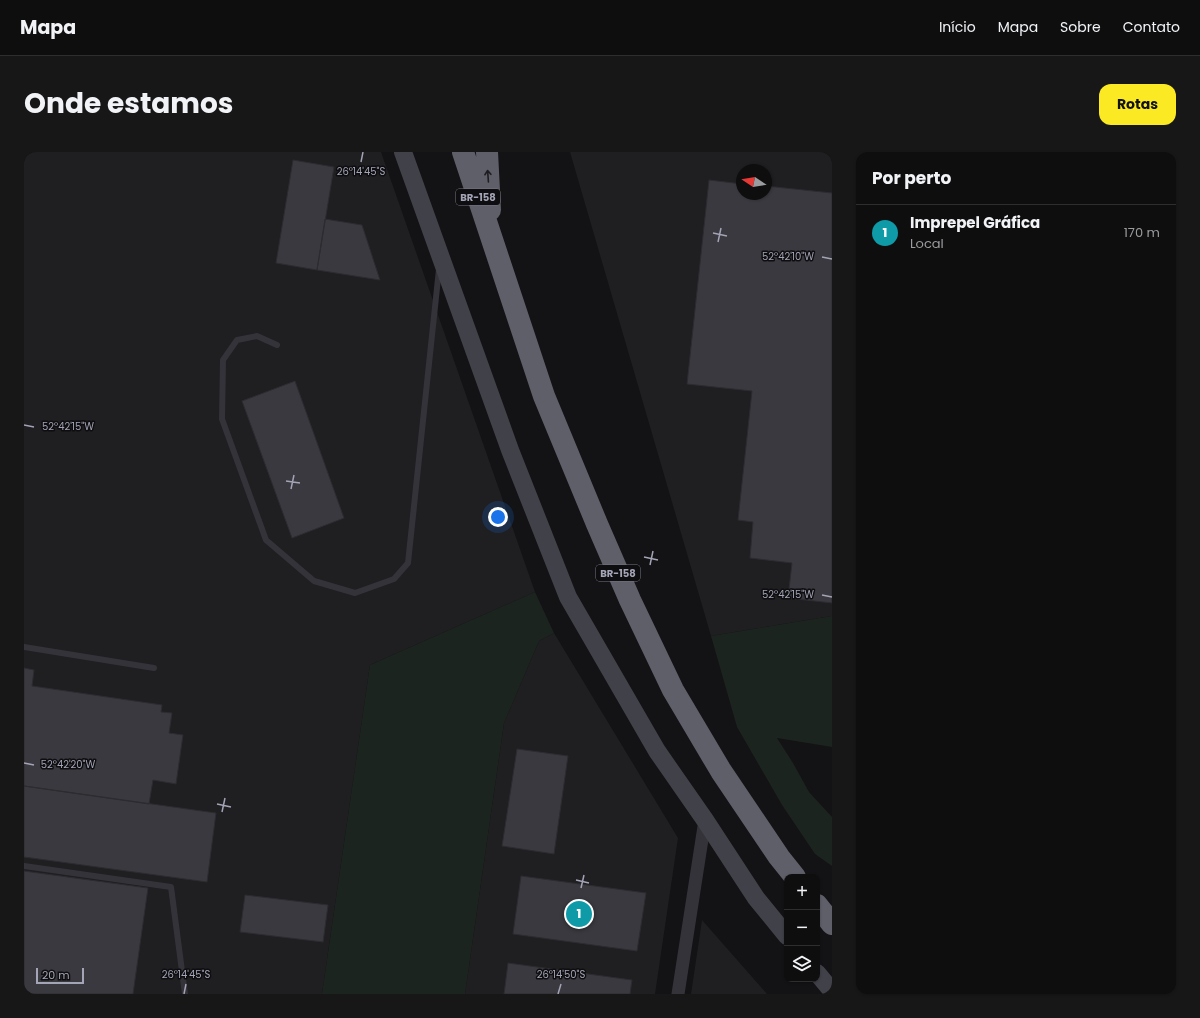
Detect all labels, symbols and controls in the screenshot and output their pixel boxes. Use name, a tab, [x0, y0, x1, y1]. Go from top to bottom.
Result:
text: Mapa	[20, 14, 76, 41]
text: Início	[939, 17, 976, 37]
text: Mapa	[998, 17, 1038, 37]
text: Sobre	[1060, 17, 1101, 37]
text: Contato	[1123, 17, 1180, 37]
text: Onde estamos	[24, 84, 233, 123]
button: Rotas	[1099, 84, 1176, 125]
text: 26°14'45"S	[337, 164, 385, 179]
north arrow	[736, 164, 772, 200]
text: Por perto	[872, 166, 951, 190]
one-way arrow	[485, 170, 492, 183]
road number: BR-158	[456, 189, 500, 205]
text: Imprepel Gráfica	[910, 212, 1040, 233]
text: 1	[883, 223, 887, 242]
text: 170 m	[1124, 223, 1160, 242]
text: Local	[910, 234, 944, 253]
text: 52°42'10"W	[762, 249, 814, 264]
text: 52°42'15"W	[42, 419, 94, 434]
your location	[488, 507, 508, 527]
road number: BR-158	[596, 565, 640, 581]
text: 52°42'15"W	[762, 587, 814, 602]
text: 52°42'20"W	[41, 757, 95, 772]
map controls	[784, 874, 820, 982]
button: +	[784, 874, 820, 910]
pin: 1	[566, 899, 592, 929]
button: −	[784, 910, 820, 946]
button: layers	[784, 946, 820, 982]
scale bar	[36, 966, 84, 985]
text: 20 m	[42, 967, 70, 983]
text: 26°14'45"S	[162, 967, 210, 982]
text: 26°14'50"S	[537, 967, 585, 982]

